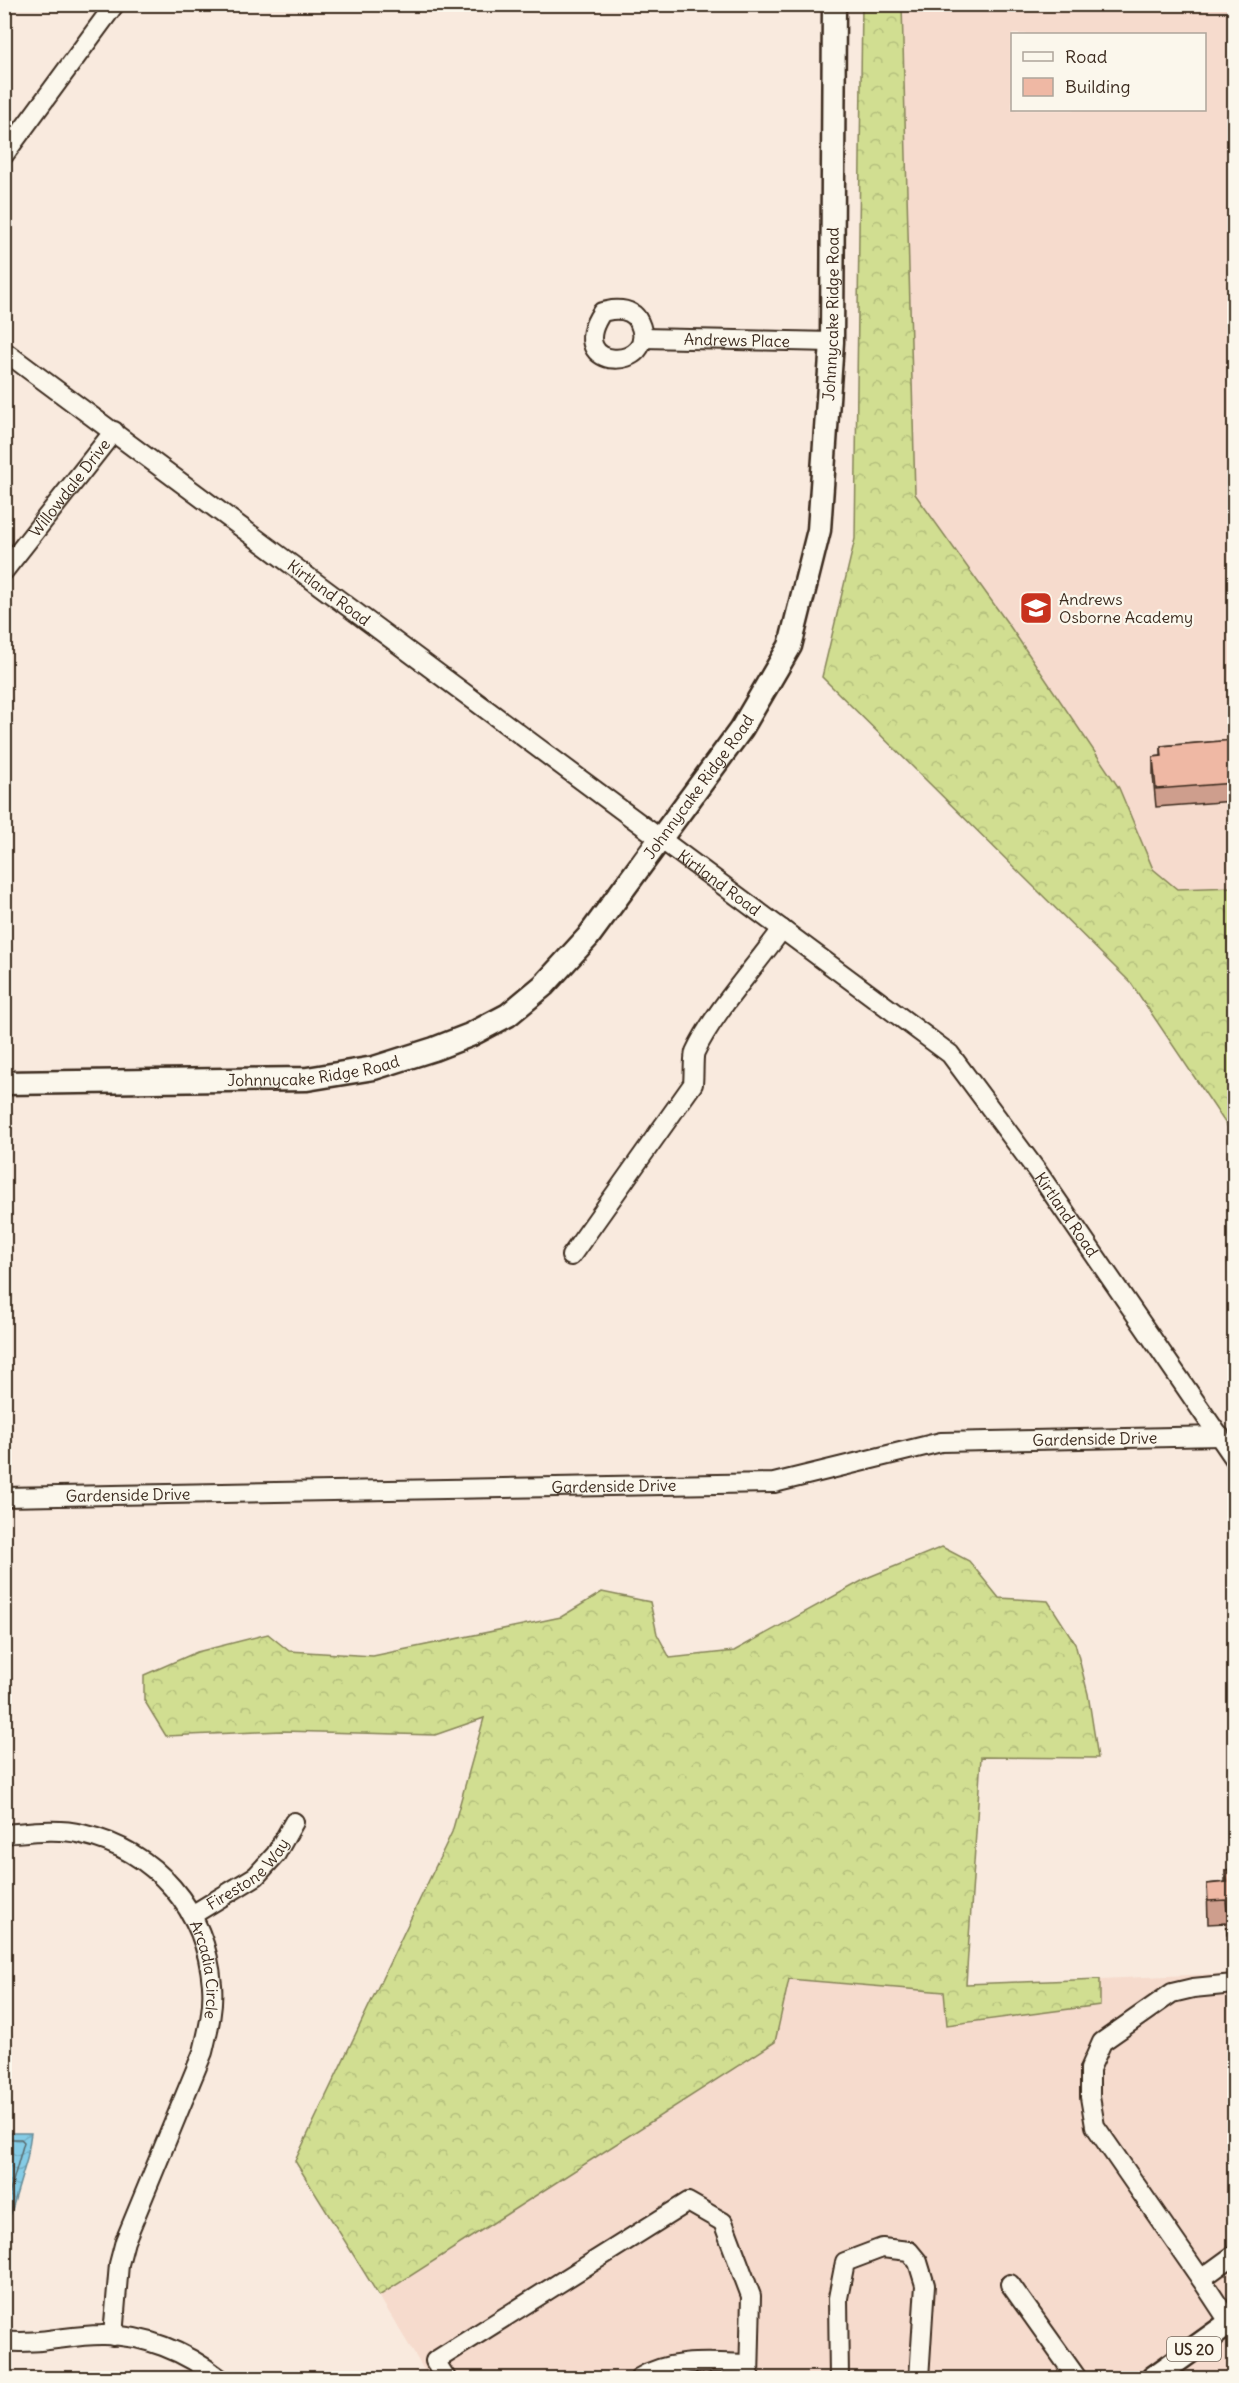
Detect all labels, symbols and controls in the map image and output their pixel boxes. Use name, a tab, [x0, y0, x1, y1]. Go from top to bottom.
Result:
legend	[1011, 33, 1206, 111]
text: Road	[1065, 45, 1108, 68]
text: Building	[1065, 75, 1130, 98]
street label: Johnnycake Ridge Road	[818, 227, 843, 401]
street label: Andrews Place	[684, 329, 790, 351]
street label: Willowdale Drive	[25, 435, 114, 541]
street label: Kirtland Road	[284, 555, 374, 630]
place label: Andrews Osborne Academy	[1059, 589, 1193, 627]
school or university icon: Andrews Osborne Academy	[1018, 590, 1054, 626]
street label: Johnnycake Ridge Road	[639, 711, 758, 863]
street label: Kirtland Road	[674, 845, 765, 920]
street label: Johnnycake Ridge Road	[227, 1051, 402, 1090]
street label: Kirtland Road	[1031, 1168, 1103, 1261]
street label: Gardenside Drive	[1032, 1427, 1157, 1450]
street label: Gardenside Drive	[551, 1475, 676, 1497]
street label: Gardenside Drive	[65, 1484, 191, 1506]
street label: Firestone Way	[203, 1834, 293, 1914]
street label: Arcadia Circle	[186, 1917, 222, 2021]
road number: US 20	[1167, 2337, 1221, 2361]

